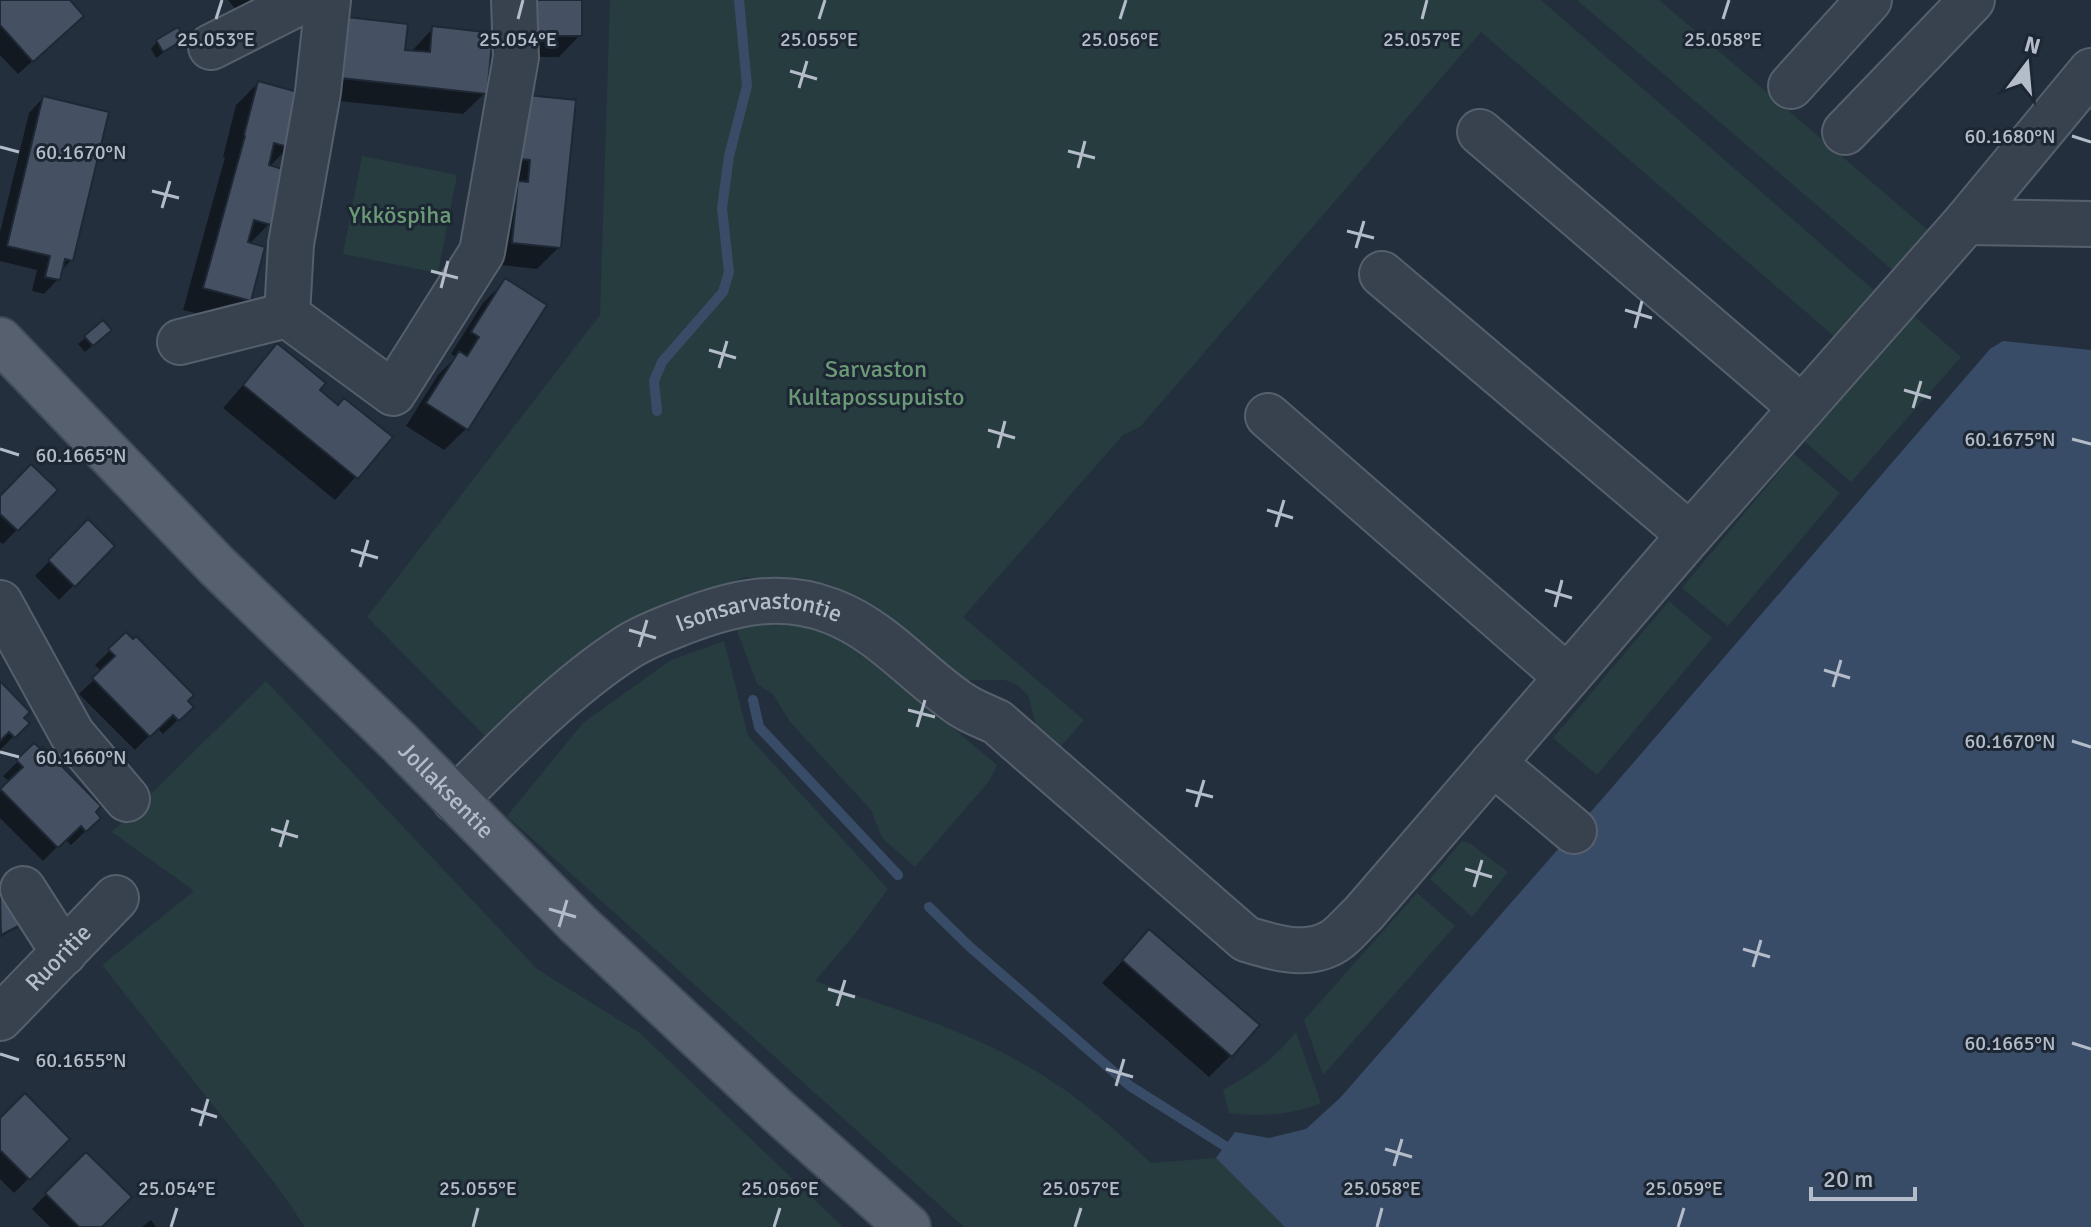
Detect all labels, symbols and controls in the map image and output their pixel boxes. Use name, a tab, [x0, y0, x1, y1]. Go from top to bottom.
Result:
north arrow	[1987, 24, 2067, 104]
text: 25.053°E	[177, 27, 255, 52]
text: 25.054°E	[479, 27, 557, 52]
text: 25.055°E	[780, 27, 858, 52]
text: 25.056°E	[1081, 27, 1159, 52]
text: 25.057°E	[1383, 27, 1461, 52]
text: 25.058°E	[1684, 27, 1762, 52]
text: N	[2021, 30, 2043, 60]
text: 60.1680°N	[1964, 124, 2056, 149]
text: 60.1670°N	[35, 140, 127, 165]
park label: Ykköspiha	[348, 200, 452, 230]
park label: Sarvaston Kultapossupuisto	[788, 354, 964, 412]
text: 60.1675°N	[1964, 427, 2056, 452]
text: 60.1665°N	[35, 443, 127, 468]
street label: Isonsarvastontie	[671, 586, 847, 638]
text: 60.1670°N	[1964, 729, 2056, 754]
street label: Jollaksentie	[392, 735, 501, 845]
text: 60.1660°N	[35, 745, 127, 770]
street label: Ruoritie	[19, 918, 98, 998]
text: 60.1665°N	[1964, 1031, 2056, 1056]
text: 60.1655°N	[35, 1048, 127, 1073]
scale bar	[1811, 1151, 1915, 1201]
text: 20 m	[1823, 1164, 1873, 1194]
text: 25.054°E	[138, 1176, 216, 1201]
text: 25.055°E	[439, 1176, 517, 1201]
text: 25.056°E	[741, 1176, 819, 1201]
text: 25.057°E	[1042, 1176, 1120, 1201]
text: 25.058°E	[1343, 1176, 1421, 1201]
text: 25.059°E	[1645, 1176, 1723, 1201]

